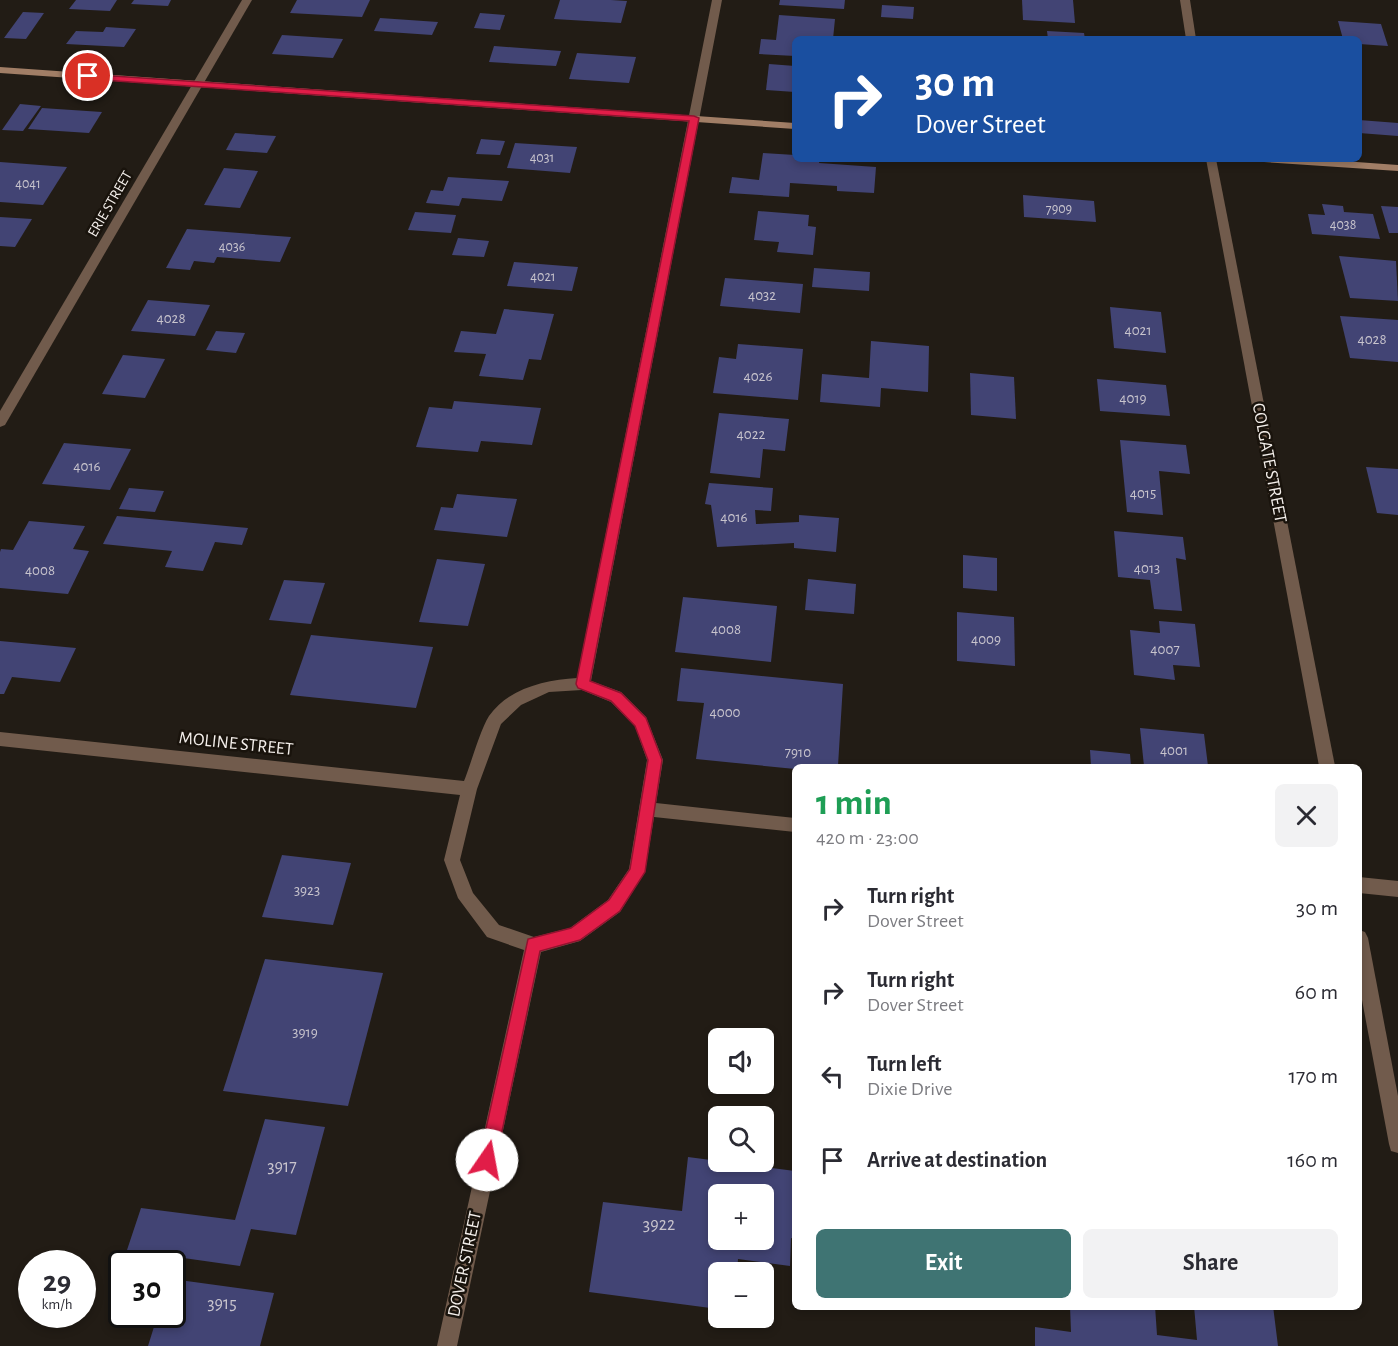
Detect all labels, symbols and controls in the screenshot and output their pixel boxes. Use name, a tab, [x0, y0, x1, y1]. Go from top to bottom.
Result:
pin	[62, 50, 113, 101]
icon: arrive	[71, 59, 104, 92]
icon: right	[816, 60, 894, 138]
text: 30 m	[915, 62, 995, 104]
text: Dover Street	[915, 111, 1046, 138]
house number: 4031	[530, 151, 554, 165]
street label: ERIE STREET	[85, 168, 135, 240]
house number: 4041	[15, 177, 41, 191]
house number: 7909	[1046, 202, 1072, 216]
house number: 4038	[1330, 218, 1356, 232]
house number: 4036	[219, 240, 245, 254]
house number: 4021	[530, 270, 556, 284]
house number: 4032	[748, 288, 776, 303]
house number: 4028	[156, 311, 186, 326]
house number: 4021	[1124, 323, 1152, 338]
house number: 4028	[1357, 332, 1387, 347]
house number: 4026	[743, 369, 773, 384]
house number: 4019	[1119, 391, 1147, 406]
street label: COLGATE STREET	[1249, 402, 1289, 525]
house number: 4022	[737, 427, 766, 442]
house number: 4016	[73, 459, 101, 474]
house number: 4015	[1130, 486, 1156, 501]
house number: 4016	[720, 510, 748, 525]
house number: 4013	[1134, 561, 1160, 576]
house number: 4008	[25, 563, 55, 578]
house number: 4008	[711, 622, 741, 637]
house number: 4009	[971, 632, 1001, 647]
house number: 4007	[1150, 642, 1180, 657]
house number: 4000	[710, 705, 741, 720]
street label: MOLINE STREET	[178, 729, 294, 759]
house number: 4001	[1160, 743, 1188, 758]
house number: 7910	[785, 745, 811, 760]
button: close	[1275, 784, 1338, 847]
text: 1 min	[816, 785, 892, 821]
text: 420 m · 23:00	[816, 828, 919, 848]
house number: 3923	[294, 883, 320, 898]
text: Turn right	[867, 885, 954, 907]
icon: right	[816, 892, 849, 925]
text: 30 m	[1296, 897, 1338, 919]
text: Dover Street	[867, 911, 964, 931]
text: Turn right	[867, 969, 954, 991]
icon: right	[816, 976, 849, 1009]
text: 60 m	[1295, 981, 1338, 1003]
text: Dover Street	[867, 995, 964, 1015]
house number: 3919	[292, 1025, 318, 1040]
map controls	[708, 1028, 774, 1328]
button: sound	[708, 1028, 774, 1094]
text: Turn left	[867, 1053, 941, 1075]
icon: left	[816, 1060, 849, 1093]
text: 170 m	[1288, 1065, 1338, 1087]
text: Dixie Drive	[867, 1079, 952, 1099]
button: search	[708, 1106, 774, 1172]
position arrow	[455, 1128, 519, 1192]
icon: arrive	[816, 1144, 849, 1177]
text: Arrive at destination	[867, 1149, 1047, 1171]
text: 160 m	[1287, 1149, 1338, 1171]
house number: 3917	[267, 1158, 297, 1176]
button: +	[708, 1184, 774, 1250]
street label: DOVER STREET	[445, 1209, 485, 1319]
house number: 3922	[643, 1216, 675, 1234]
button: Exit	[816, 1229, 1071, 1298]
button: Share	[1083, 1229, 1338, 1298]
speed limit sign: 30	[108, 1250, 186, 1328]
button: −	[708, 1262, 774, 1328]
text: 29	[43, 1267, 71, 1297]
house number: 3915	[207, 1295, 237, 1313]
text: km/h	[42, 1297, 72, 1312]

